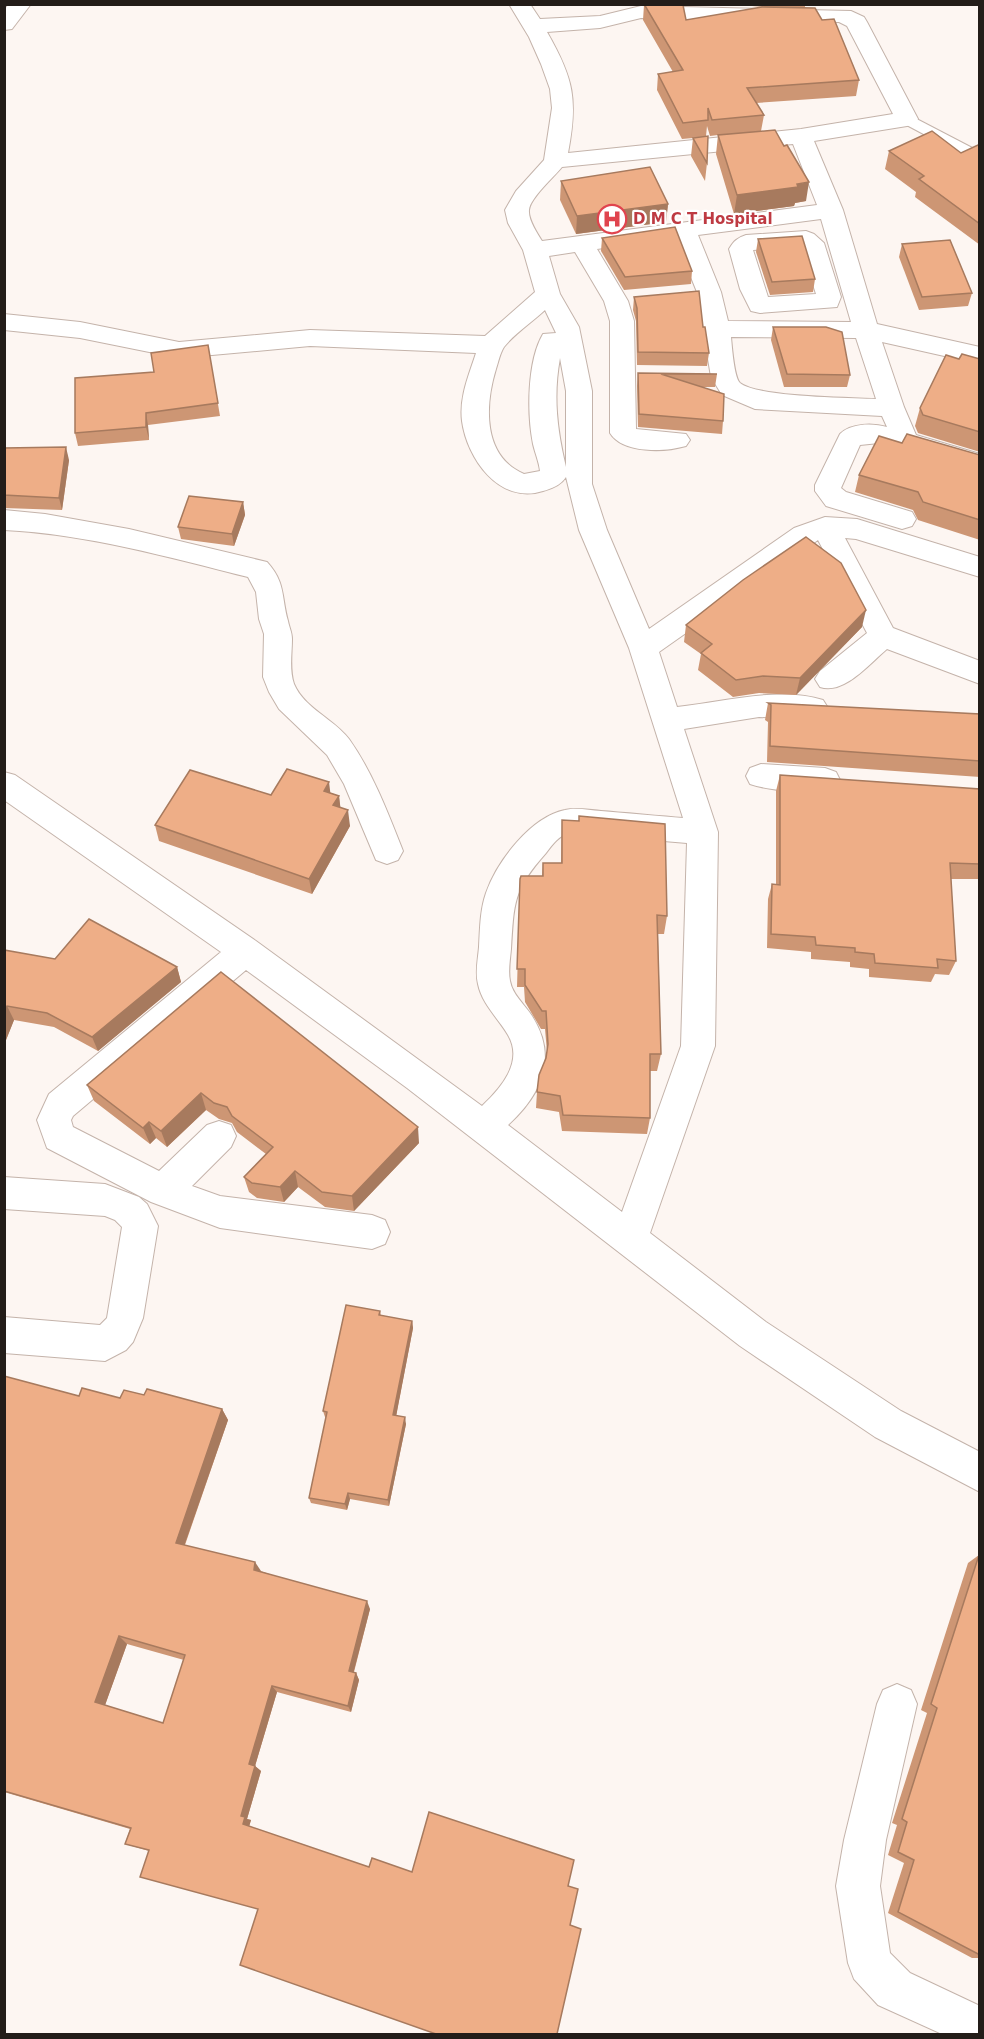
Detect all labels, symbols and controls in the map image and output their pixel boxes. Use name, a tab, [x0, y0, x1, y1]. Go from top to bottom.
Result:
hospital icon: D M C T Hospital	[596, 203, 628, 235]
place label: D M C T Hospital	[633, 210, 773, 228]

